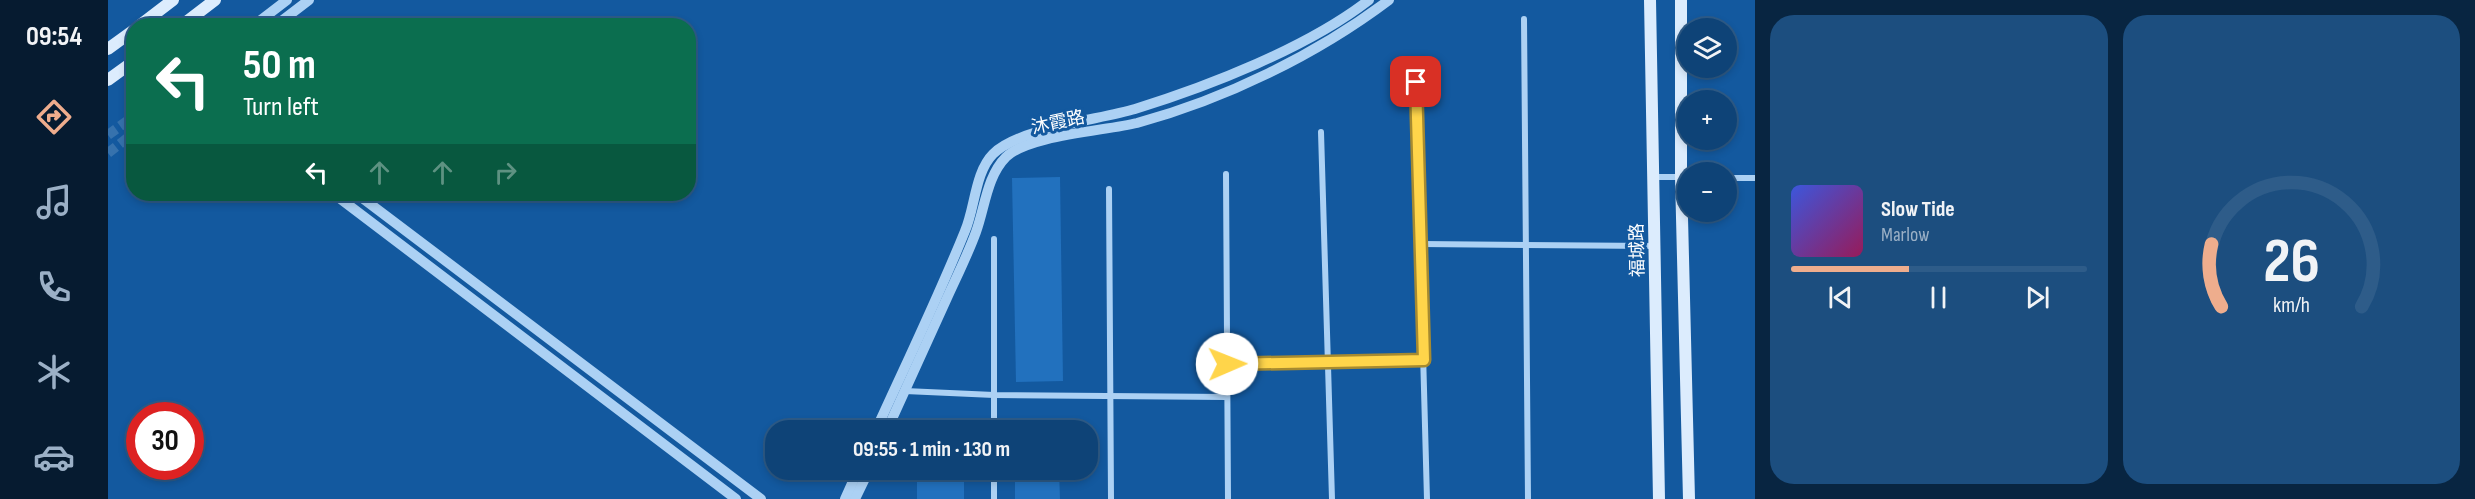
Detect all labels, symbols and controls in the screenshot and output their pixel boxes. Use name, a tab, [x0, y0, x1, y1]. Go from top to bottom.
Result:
map controls	[1677, 18, 1737, 222]
button: layers	[1677, 18, 1737, 78]
text: 09:54	[26, 21, 82, 53]
text: 50 m	[243, 40, 316, 91]
icon: left	[144, 42, 222, 120]
pin	[1390, 56, 1441, 107]
icon: arrive	[1399, 65, 1432, 98]
button: +	[1677, 90, 1737, 150]
text: Turn left	[243, 91, 319, 123]
icon: directions	[33, 96, 75, 138]
street label: 沐霞路	[1030, 107, 1087, 138]
icon: left	[300, 156, 333, 189]
icon: ahead	[363, 156, 396, 189]
icon: ahead	[426, 156, 459, 189]
icon: right	[489, 156, 522, 189]
button: −	[1677, 162, 1737, 222]
icon: music	[33, 181, 75, 223]
text: Slow Tide	[1881, 196, 1955, 223]
street label: 福城路	[1627, 223, 1648, 277]
text: Marlow	[1881, 223, 1929, 247]
text: 26	[2263, 225, 2320, 300]
icon: phone	[33, 266, 75, 308]
icon: previous	[1824, 281, 1857, 314]
icon: pause	[1922, 281, 1955, 314]
icon: next	[2021, 281, 2054, 314]
text: km/h	[2273, 293, 2310, 318]
position arrow	[1195, 332, 1259, 396]
icon: climate	[33, 351, 75, 393]
speed limit sign: 30	[126, 402, 204, 480]
icon: car	[33, 436, 75, 478]
text: 09:55 · 1 min · 130 m	[853, 436, 1010, 463]

